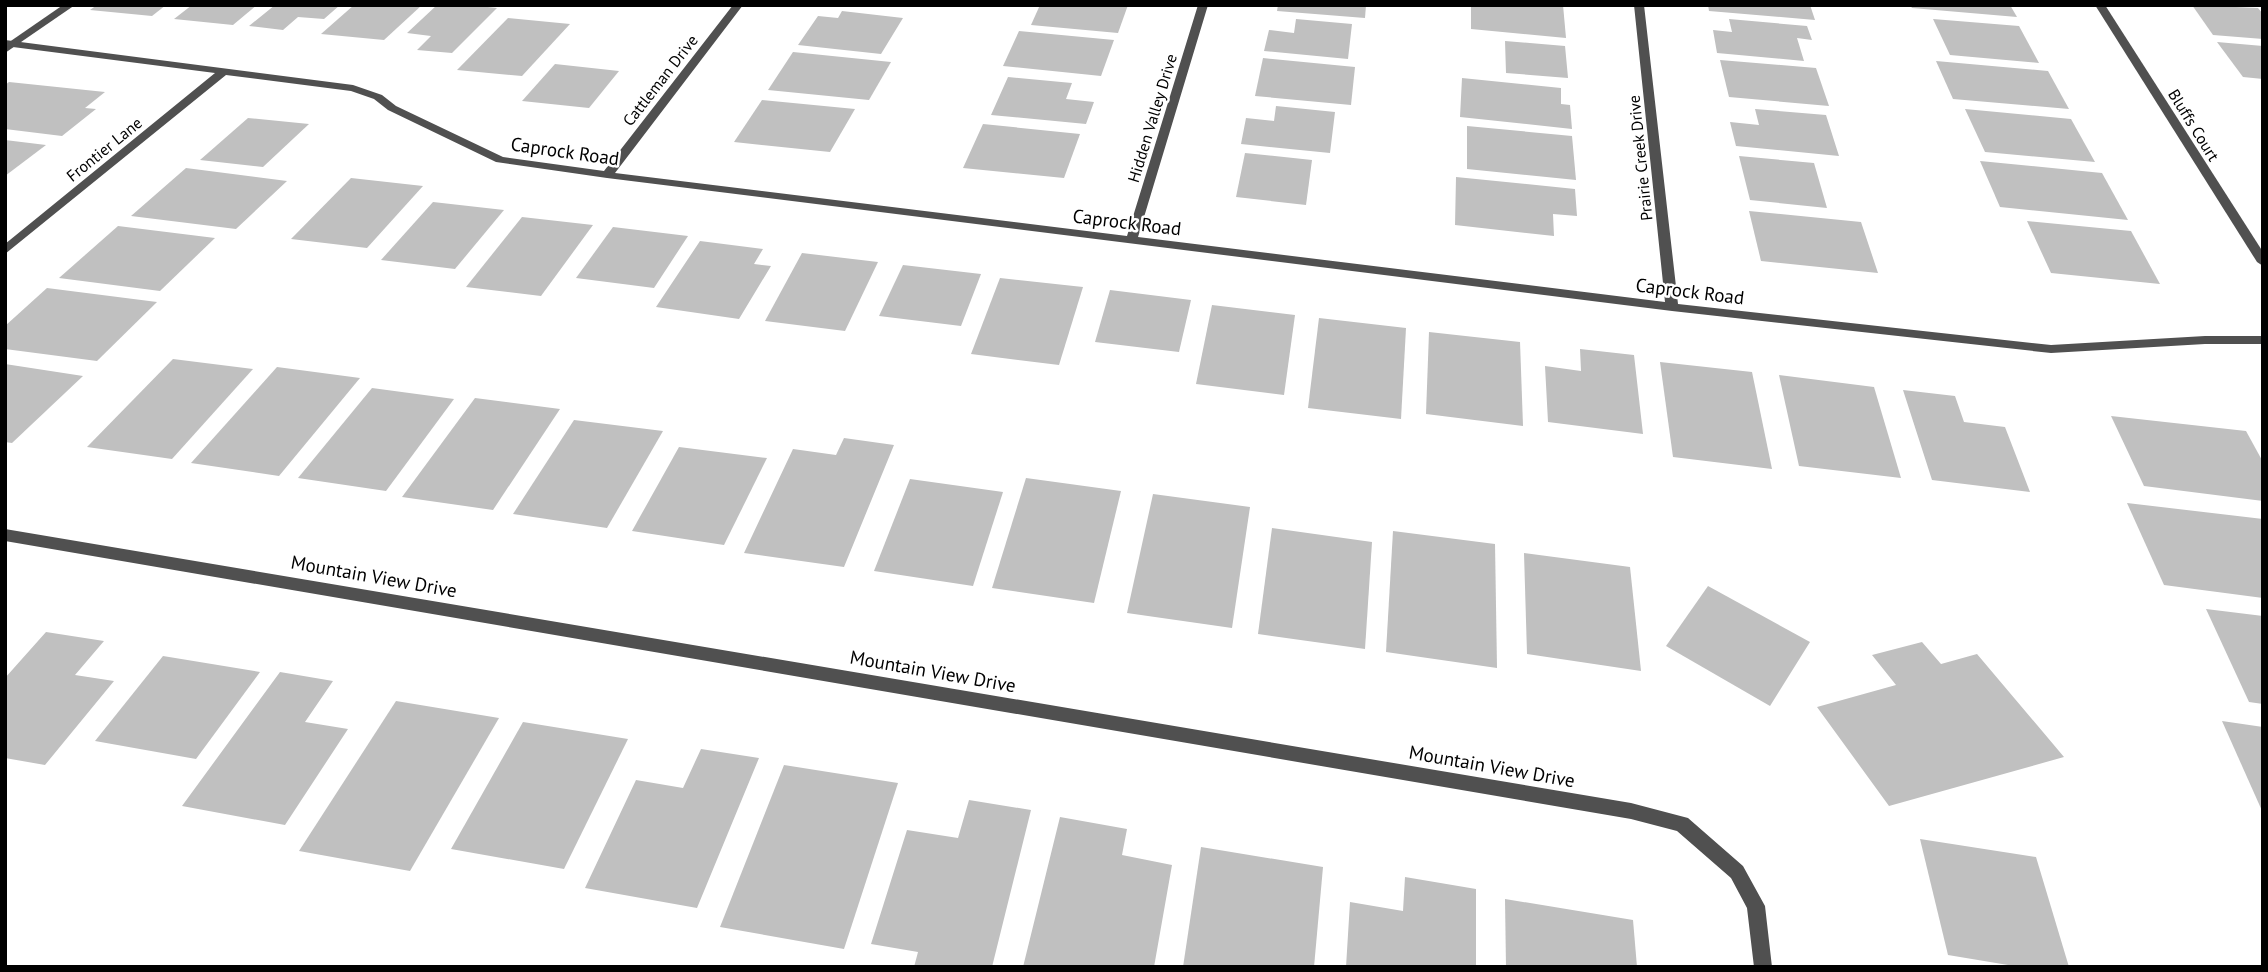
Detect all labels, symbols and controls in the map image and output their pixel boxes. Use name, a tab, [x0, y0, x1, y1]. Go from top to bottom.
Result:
street label: Cattleman Drive	[618, 30, 702, 130]
street label: Hidden Valley Drive	[1123, 51, 1181, 185]
street label: Bluffs Court	[2164, 85, 2224, 165]
street label: Prairie Creek Drive	[1623, 94, 1657, 222]
street label: Frontier Lane	[62, 112, 146, 186]
street label: Caprock Road	[509, 132, 621, 170]
street label: Caprock Road	[1071, 203, 1183, 241]
street label: Caprock Road	[1634, 272, 1746, 310]
street label: Mountain View Drive	[289, 550, 459, 602]
street label: Mountain View Drive	[848, 645, 1018, 697]
street label: Mountain View Drive	[1407, 740, 1577, 792]

